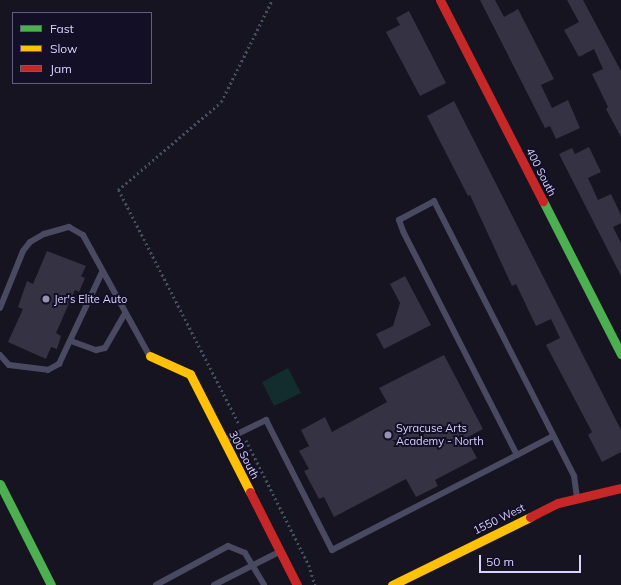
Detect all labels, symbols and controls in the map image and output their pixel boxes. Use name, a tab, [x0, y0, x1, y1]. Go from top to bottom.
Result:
legend	[12, 12, 152, 84]
text: Fast	[50, 21, 74, 36]
text: Slow	[50, 41, 78, 56]
text: Jam	[50, 61, 72, 76]
street label: 400 South	[523, 146, 559, 198]
place label: Jer's Elite Auto	[54, 292, 127, 306]
marker: Jer's Elite Auto	[41, 294, 51, 304]
place label: Syracuse Arts Academy - North	[396, 422, 484, 448]
street label: 300 South	[226, 429, 262, 481]
marker: Syracuse Arts Academy - North	[383, 430, 393, 440]
street label: 1550 West	[471, 501, 527, 537]
scale bar	[481, 547, 583, 573]
text: 50 m	[486, 554, 514, 569]

